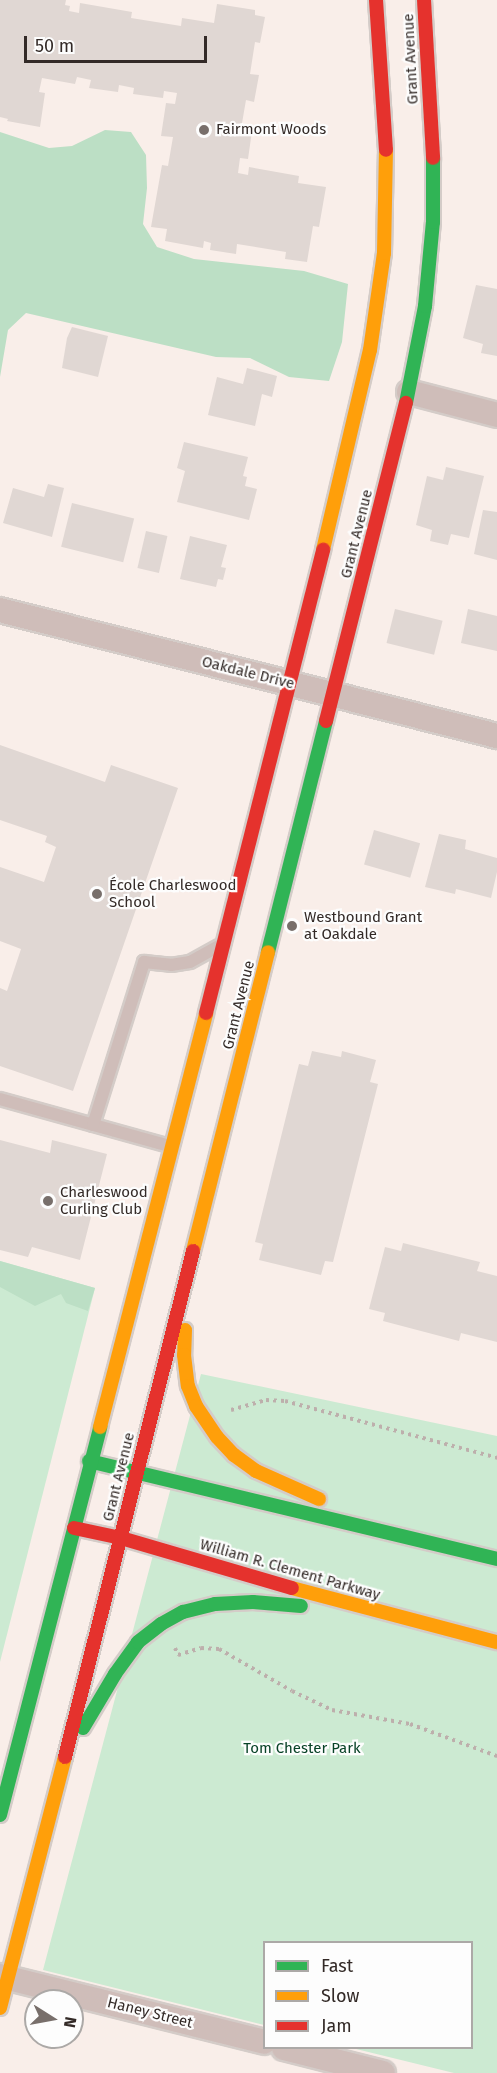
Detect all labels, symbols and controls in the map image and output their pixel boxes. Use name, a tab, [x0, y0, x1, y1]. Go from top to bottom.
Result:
street label: Grant Avenue	[400, 13, 422, 105]
scale bar	[27, 24, 210, 62]
text: 50 m	[35, 35, 74, 57]
place label: Fairmont Woods	[216, 121, 326, 139]
marker: Fairmont Woods	[197, 123, 211, 137]
street label: Grant Avenue	[337, 488, 377, 580]
street label: Oakdale Drive	[200, 653, 296, 693]
place label: École Charleswood School	[109, 876, 236, 911]
marker: École Charleswood School	[90, 887, 104, 901]
place label: Westbound Grant at Oakdale	[304, 908, 422, 943]
marker: Westbound Grant at Oakdale	[285, 919, 299, 933]
street label: Grant Avenue	[219, 959, 259, 1051]
place label: Charleswood Curling Club	[60, 1183, 148, 1218]
marker: Charleswood Curling Club	[41, 1194, 55, 1208]
street label: Grant Avenue	[99, 1431, 139, 1523]
street label: William R. Clement Parkway	[198, 1536, 382, 1604]
park label: Tom Chester Park	[243, 1740, 361, 1758]
legend	[263, 1941, 473, 2049]
text: Fast	[321, 1955, 353, 1977]
text: Slow	[321, 1985, 359, 2007]
north arrow	[24, 1989, 84, 2049]
street label: Haney Street	[105, 1994, 195, 2032]
text: N	[60, 2015, 81, 2029]
text: Jam	[321, 2015, 352, 2037]

